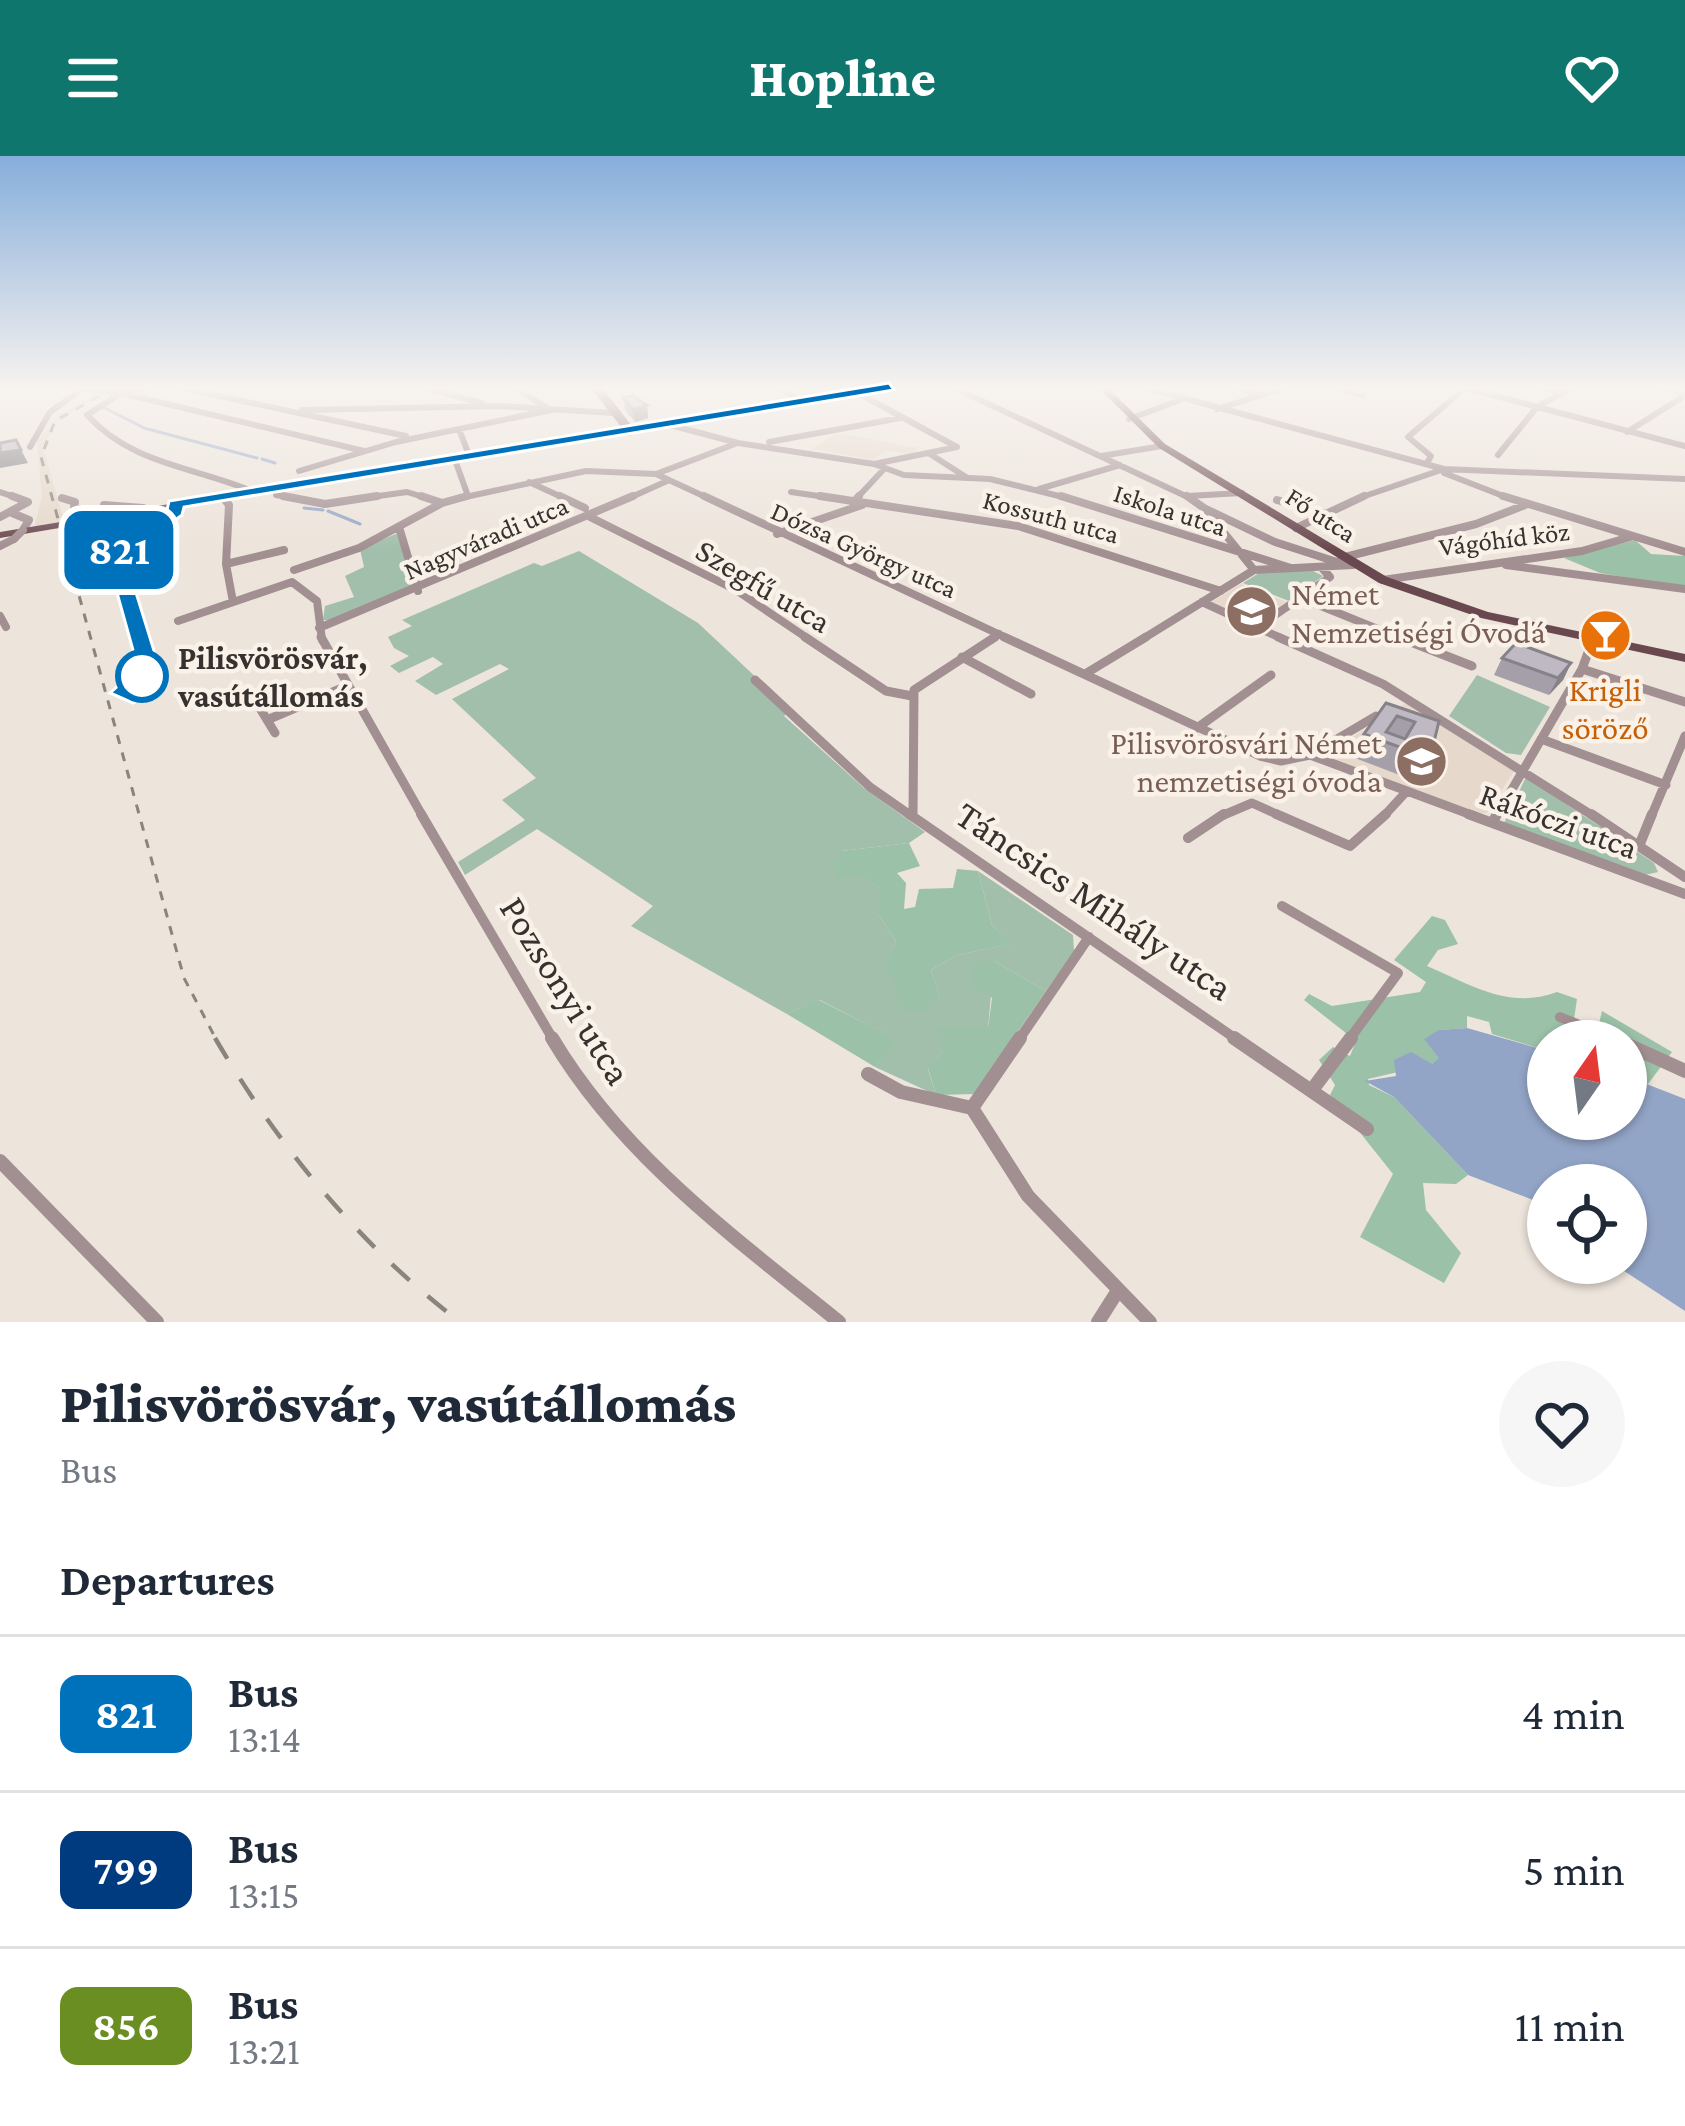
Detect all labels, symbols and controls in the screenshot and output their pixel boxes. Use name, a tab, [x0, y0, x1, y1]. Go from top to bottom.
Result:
icon: menu	[60, 45, 126, 111]
icon: heart	[1559, 45, 1625, 111]
text: Hopline	[749, 48, 936, 108]
street label: Iskola utca	[1110, 478, 1230, 542]
street label: Fő utca	[1280, 481, 1362, 549]
street label: Kossuth utca	[980, 484, 1122, 550]
street label: Nagyváradi utca	[399, 490, 573, 586]
street label: Dózsa György utca	[767, 496, 961, 604]
line badge: 821	[50, 511, 188, 589]
street label: Vágóhíd köz	[1437, 516, 1571, 562]
text: 821	[88, 526, 150, 573]
street label: Szegfű utca	[690, 531, 838, 640]
place label: Német Nemzetiségi Óvodá	[1291, 575, 1546, 650]
school or university icon: Német Nemzetiségi Óvodá	[1224, 584, 1280, 640]
bar icon: Krigli söröző	[1577, 607, 1633, 663]
place label: Pilisvörösvár, vasútállomás	[177, 639, 367, 714]
marker: Pilisvörösvár, vasútállomás	[117, 651, 167, 701]
place label: Krigli söröző	[1561, 671, 1649, 746]
place label: Pilisvörösvári Német nemzetiségi óvoda	[1110, 724, 1383, 799]
school or university icon: Pilisvörösvári Német nemzetiségi óvoda	[1393, 733, 1449, 789]
street label: Rákóczi utca	[1475, 775, 1643, 866]
street label: Táncsics Mihály utca	[948, 792, 1241, 1010]
street label: Pozsonyi utca	[491, 888, 641, 1093]
north arrow	[1527, 1020, 1647, 1140]
map controls	[1527, 1020, 1647, 1284]
button: locate	[1527, 1164, 1647, 1284]
button: heart	[1499, 1361, 1625, 1487]
text: Pilisvörösvár, vasútállomás	[60, 1371, 736, 1434]
text: Bus	[60, 1448, 117, 1491]
text: Departures	[60, 1555, 275, 1605]
text: Bus	[228, 1667, 298, 1717]
text: 4 min	[1521, 1689, 1625, 1739]
text: 821	[95, 1690, 157, 1737]
text: 13:14	[228, 1717, 301, 1760]
text: Bus	[228, 1823, 298, 1873]
text: 5 min	[1523, 1845, 1625, 1895]
text: 799	[93, 1846, 159, 1893]
text: 13:15	[228, 1873, 300, 1916]
text: Bus	[228, 1979, 298, 2029]
text: 11 min	[1515, 2001, 1625, 2051]
text: 856	[92, 2002, 160, 2049]
text: 13:21	[228, 2029, 300, 2072]

